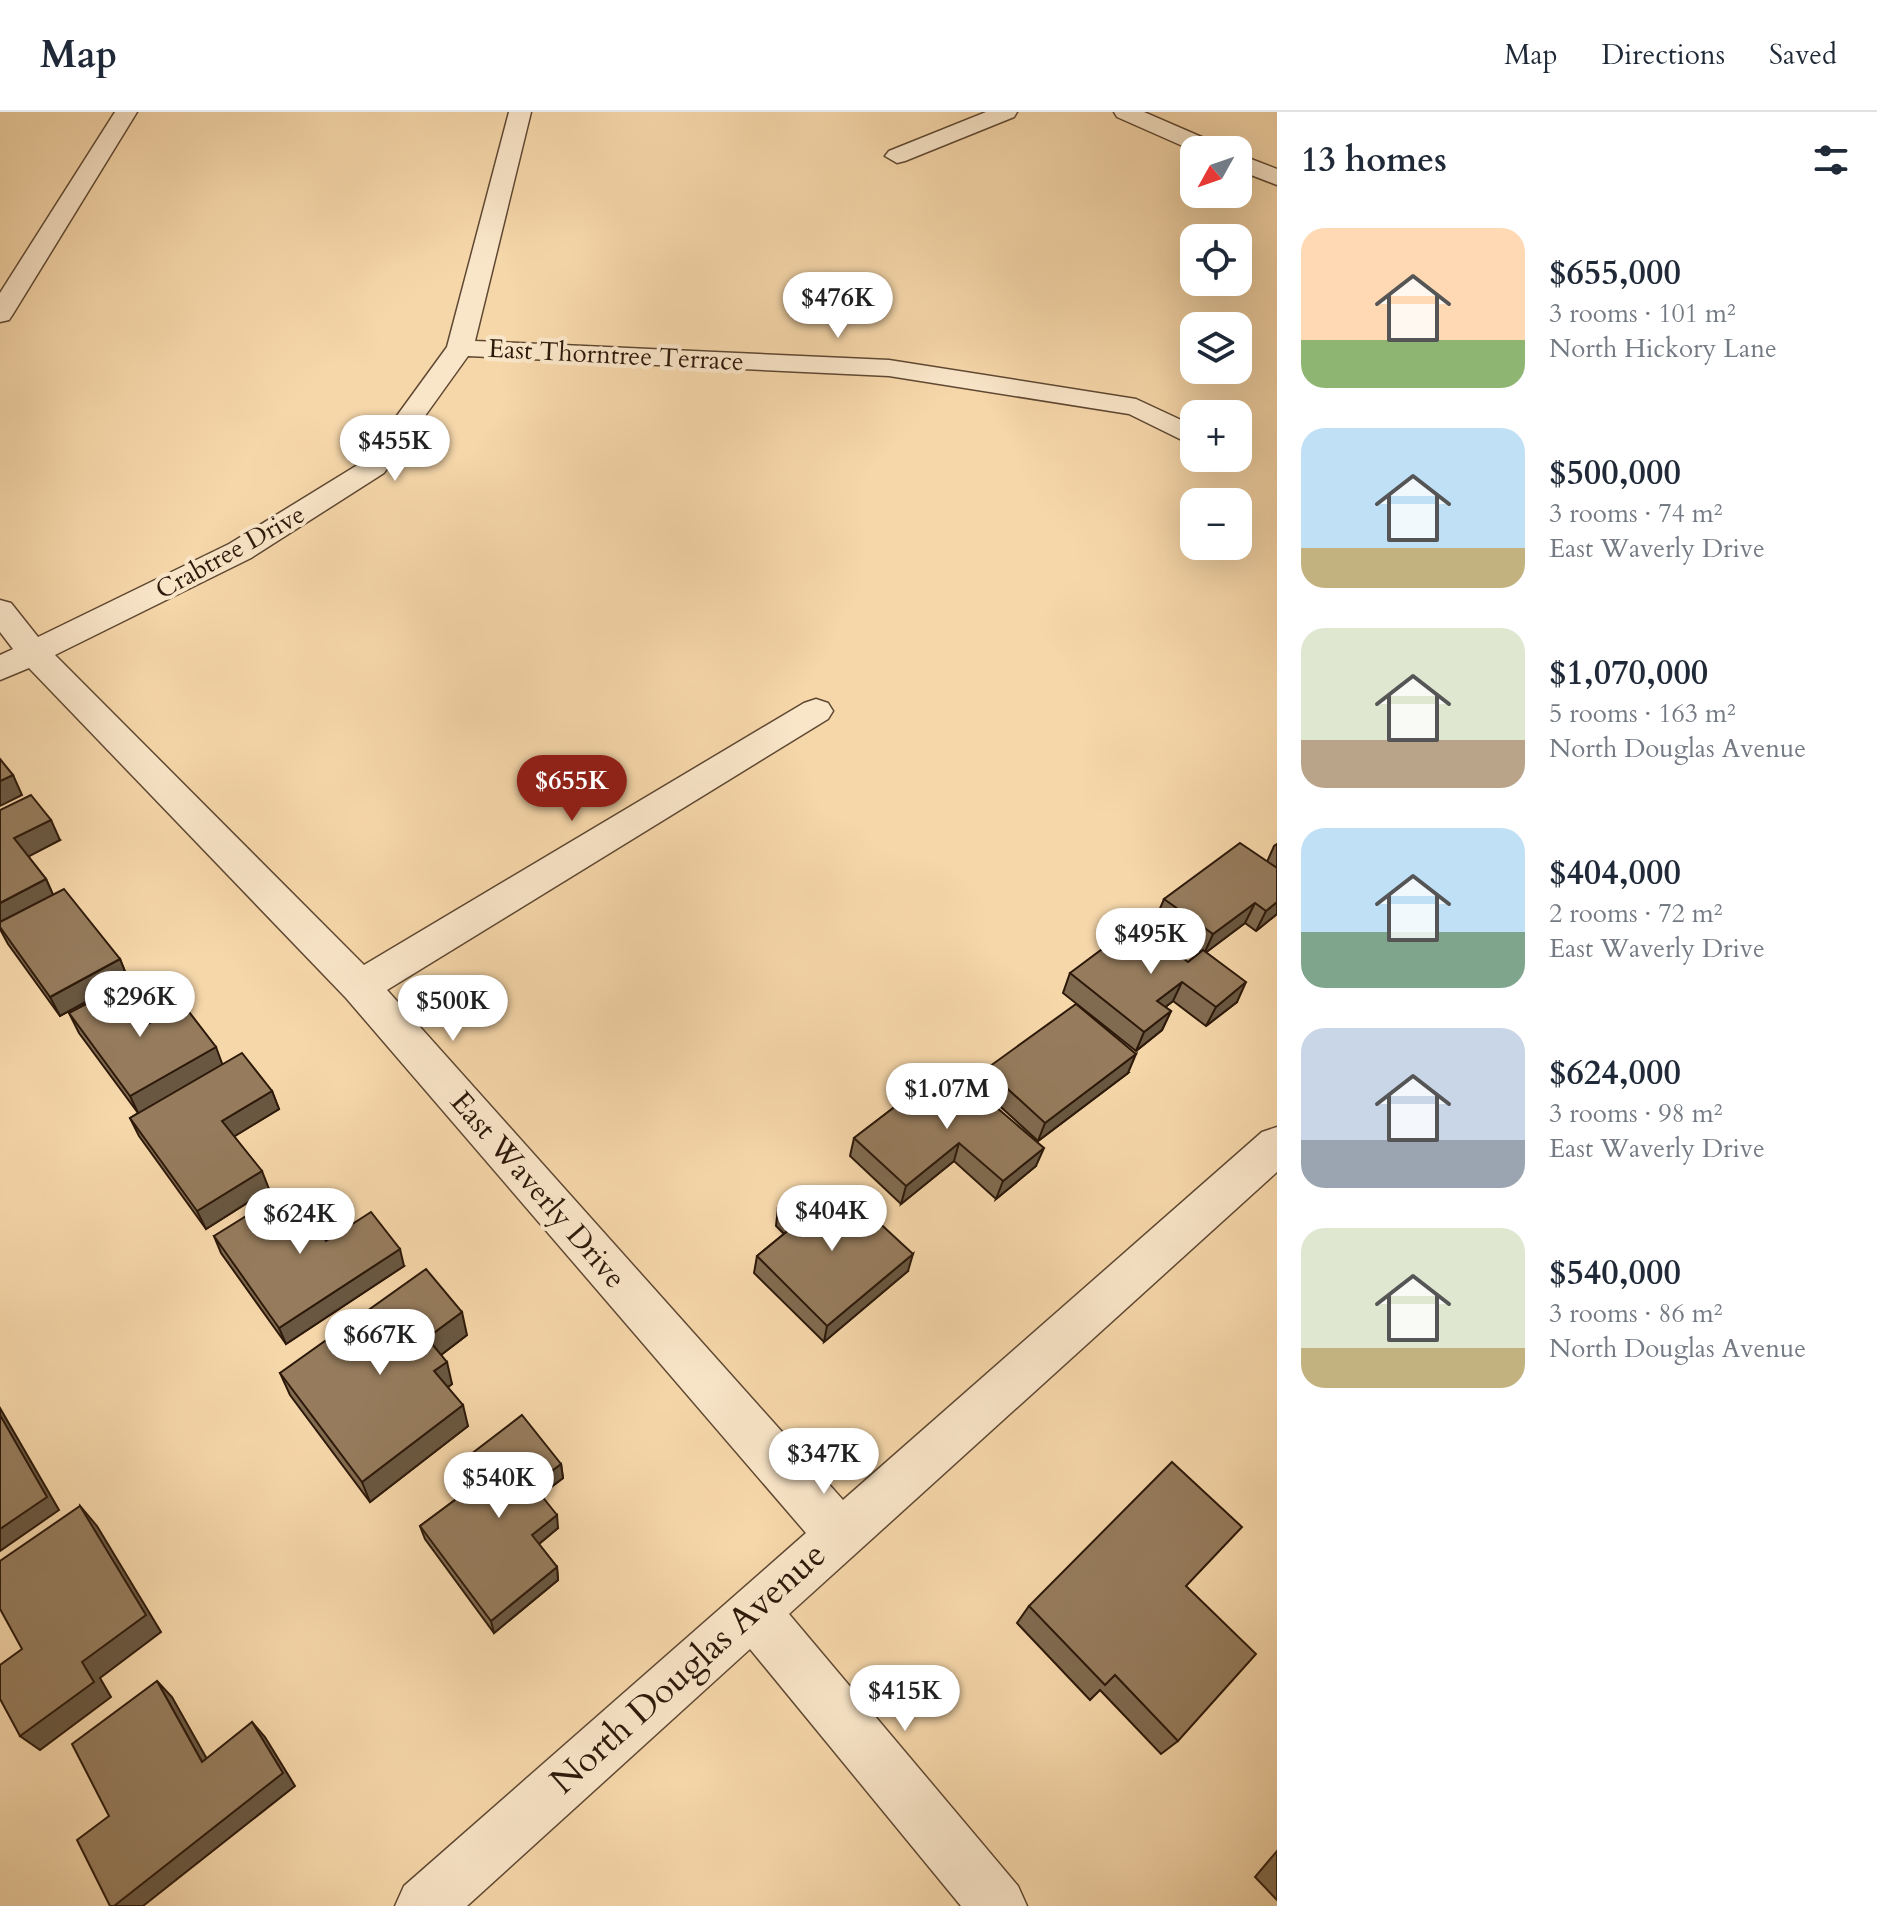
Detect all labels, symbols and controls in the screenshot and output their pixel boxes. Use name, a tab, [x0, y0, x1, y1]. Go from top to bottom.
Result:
text: Map	[40, 29, 117, 81]
text: Map	[1504, 36, 1558, 74]
text: Directions	[1602, 36, 1725, 74]
text: Saved	[1769, 36, 1837, 74]
north arrow	[1180, 136, 1252, 208]
map controls	[1180, 136, 1252, 560]
text: 13 homes	[1301, 137, 1447, 183]
icon: filters	[1809, 138, 1853, 182]
button: locate	[1180, 224, 1252, 296]
text: $655,000	[1549, 250, 1681, 296]
icon: home	[1365, 260, 1461, 356]
pin: $476K	[782, 272, 894, 340]
text: $476K	[801, 280, 875, 315]
text: 3 rooms · 101 m²	[1549, 296, 1736, 331]
button: layers	[1180, 312, 1252, 384]
street label: East Thorntree Terrace	[487, 331, 745, 379]
text: North Hickory Lane	[1549, 331, 1777, 366]
button: +	[1180, 400, 1252, 472]
pin: $455K	[339, 415, 451, 483]
text: $455K	[358, 423, 432, 458]
text: $500,000	[1549, 450, 1681, 496]
icon: home	[1365, 460, 1461, 556]
button: −	[1180, 488, 1252, 560]
text: 3 rooms · 74 m²	[1549, 496, 1722, 531]
street label: Crabtree Drive	[149, 497, 311, 607]
text: East Waverly Drive	[1549, 531, 1765, 566]
text: $1,070,000	[1549, 650, 1708, 696]
icon: home	[1365, 660, 1461, 756]
text: 5 rooms · 163 m²	[1549, 696, 1736, 731]
text: North Douglas Avenue	[1549, 731, 1806, 766]
pin: $655K	[516, 755, 628, 823]
text: $655K	[535, 763, 609, 798]
text: $404,000	[1549, 850, 1681, 896]
icon: home	[1365, 860, 1461, 956]
text: 2 rooms · 72 m²	[1549, 896, 1722, 931]
pin: $495K	[1095, 908, 1207, 976]
text: $495K	[1114, 916, 1188, 951]
text: East Waverly Drive	[1549, 931, 1765, 966]
pin: $296K	[84, 971, 196, 1039]
pin: $500K	[397, 975, 509, 1043]
text: $296K	[103, 979, 177, 1014]
text: $500K	[416, 983, 490, 1018]
text: $624,000	[1549, 1050, 1681, 1096]
icon: home	[1365, 1060, 1461, 1156]
pin: $1.07M	[882, 1063, 1012, 1131]
text: $1.07M	[904, 1071, 990, 1106]
street label: East Waverly Drive	[441, 1083, 635, 1297]
text: 3 rooms · 98 m²	[1549, 1096, 1722, 1131]
text: East Waverly Drive	[1549, 1131, 1765, 1166]
pin: $404K	[776, 1185, 888, 1253]
pin: $624K	[244, 1188, 356, 1256]
text: $404K	[795, 1193, 869, 1228]
text: $624K	[263, 1196, 337, 1231]
text: $540,000	[1549, 1250, 1681, 1296]
icon: home	[1365, 1260, 1461, 1356]
text: 3 rooms · 86 m²	[1549, 1296, 1722, 1331]
pin: $667K	[324, 1309, 436, 1377]
text: $667K	[343, 1317, 417, 1352]
text: North Douglas Avenue	[1549, 1331, 1806, 1366]
pin: $347K	[768, 1428, 880, 1496]
text: $347K	[787, 1436, 861, 1471]
pin: $540K	[443, 1452, 555, 1520]
text: $540K	[462, 1460, 536, 1495]
street label: North Douglas Avenue	[539, 1531, 837, 1805]
pin: $415K	[849, 1665, 961, 1733]
text: $415K	[868, 1673, 942, 1708]

